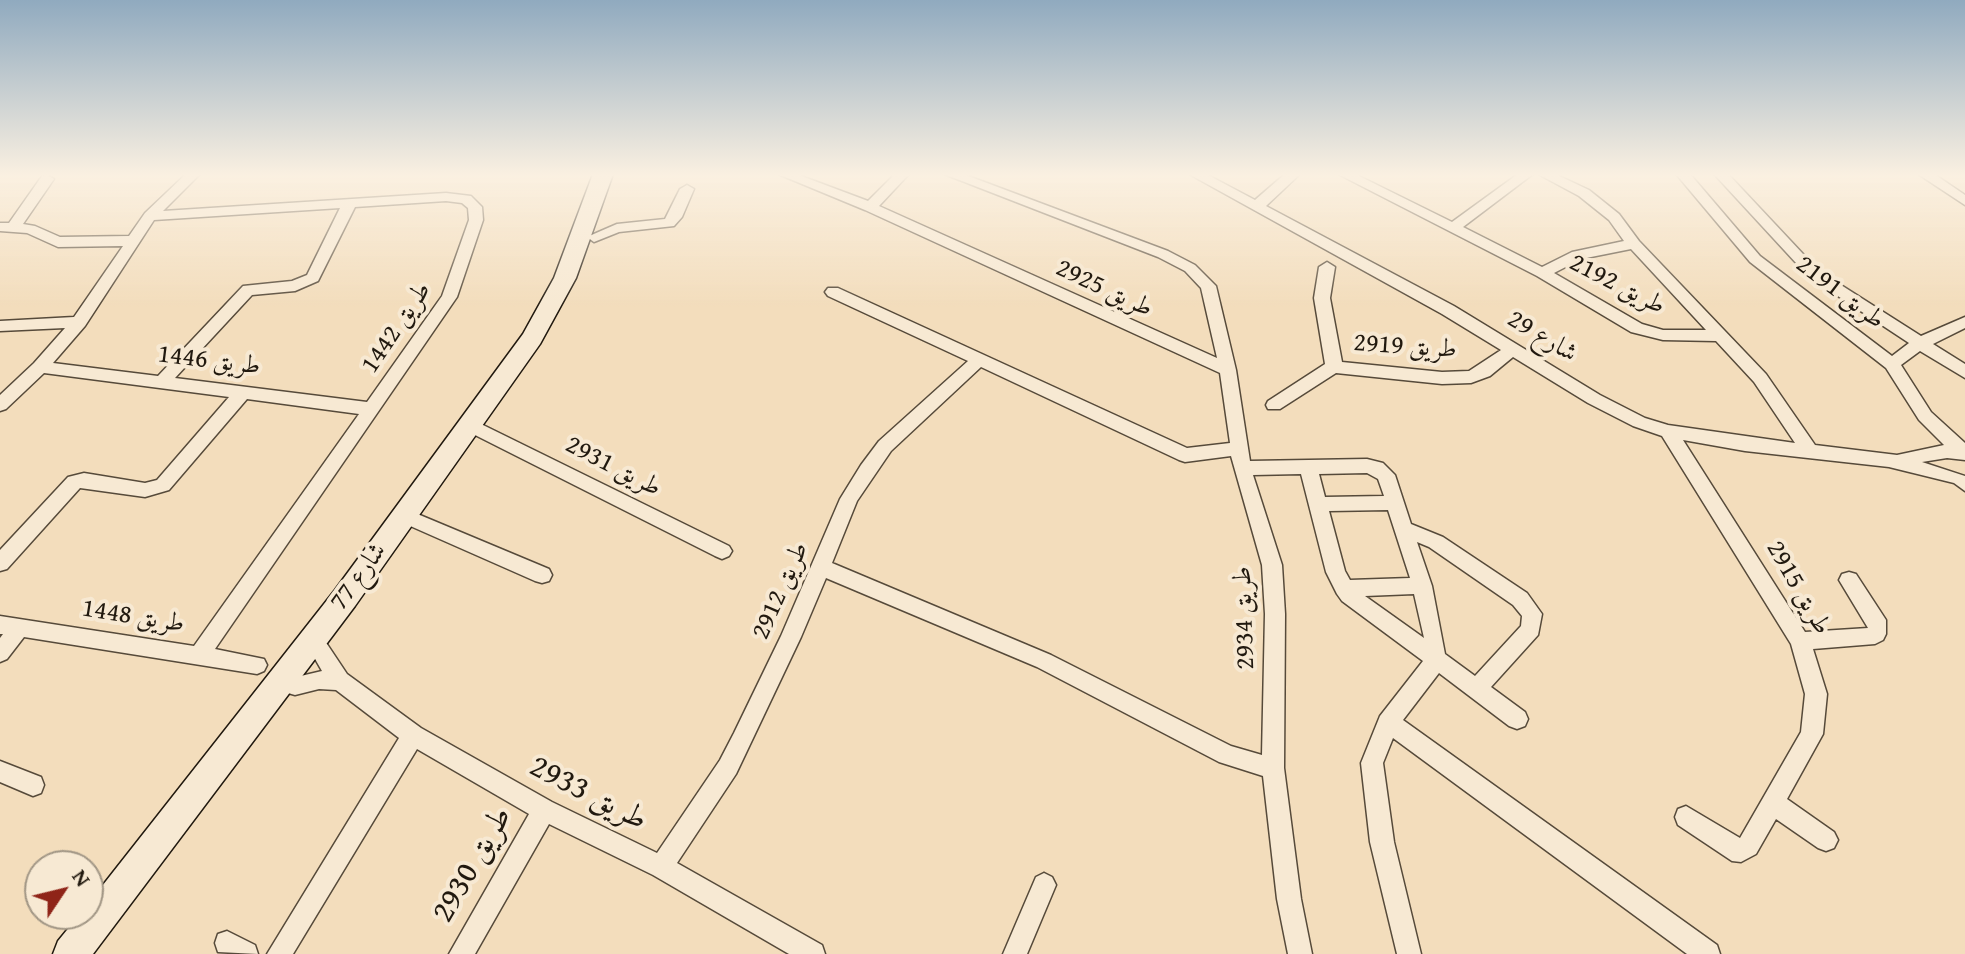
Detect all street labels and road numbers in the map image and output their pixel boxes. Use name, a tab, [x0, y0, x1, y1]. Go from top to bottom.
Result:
street label: طريق 2192	[1564, 248, 1670, 322]
street label: طريق 2191	[1789, 249, 1891, 337]
street label: طريق 2925	[1051, 253, 1157, 325]
street label: طريق 1442	[355, 276, 439, 380]
street label: شارع 29	[1501, 304, 1583, 370]
street label: طريق 2919	[1352, 328, 1458, 366]
street label: طريق 1446	[156, 339, 262, 383]
street label: طريق 2931	[560, 430, 666, 504]
street label: طريق 2915	[1759, 535, 1837, 641]
street label: شارع 77	[324, 537, 394, 617]
street label: طريق 2912	[746, 537, 816, 645]
street label: طريق 2934	[1228, 566, 1262, 670]
street label: طريق 1448	[80, 594, 186, 640]
street label: طريق 2933	[523, 748, 653, 840]
street label: طريق 2930	[425, 800, 521, 930]

